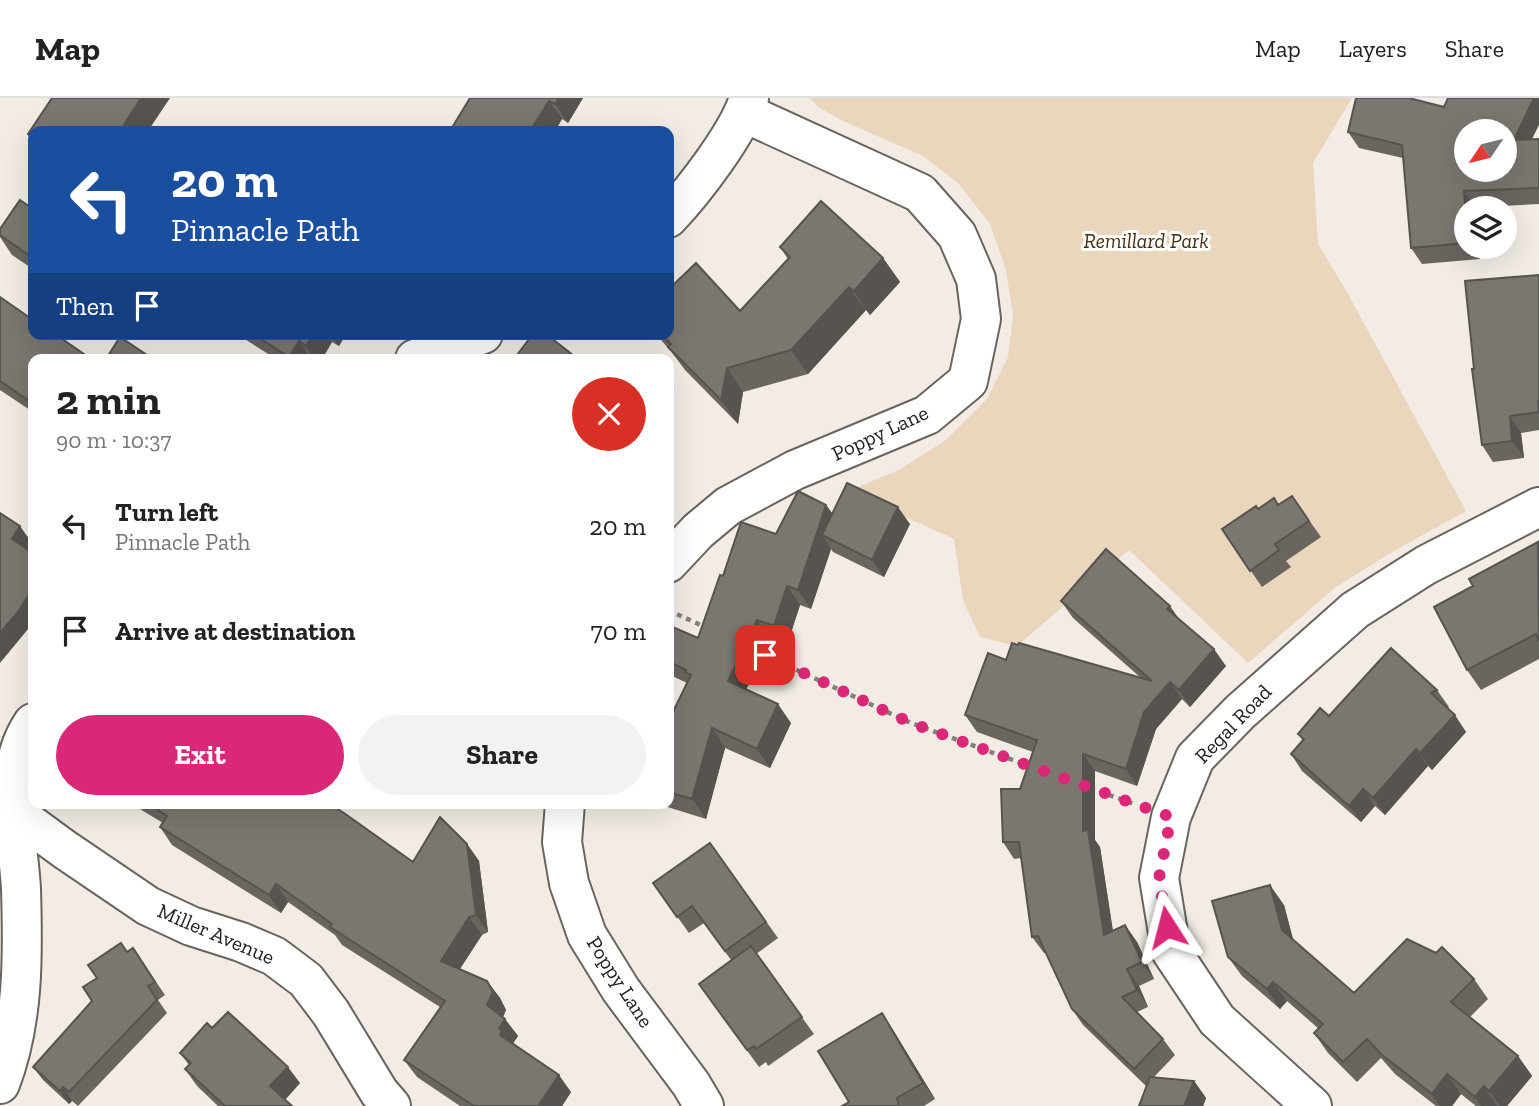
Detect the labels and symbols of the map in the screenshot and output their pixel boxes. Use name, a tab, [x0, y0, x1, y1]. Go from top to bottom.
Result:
north arrow	[1454, 119, 1517, 182]
park label: Remillard Park	[1083, 228, 1209, 253]
street label: Poppy Lane	[828, 399, 932, 466]
pin	[735, 625, 795, 685]
street label: Regal Road	[1189, 679, 1277, 768]
position arrow	[1130, 890, 1204, 964]
street label: Miller Avenue	[154, 898, 279, 969]
street label: Poppy Lane	[582, 931, 659, 1032]

